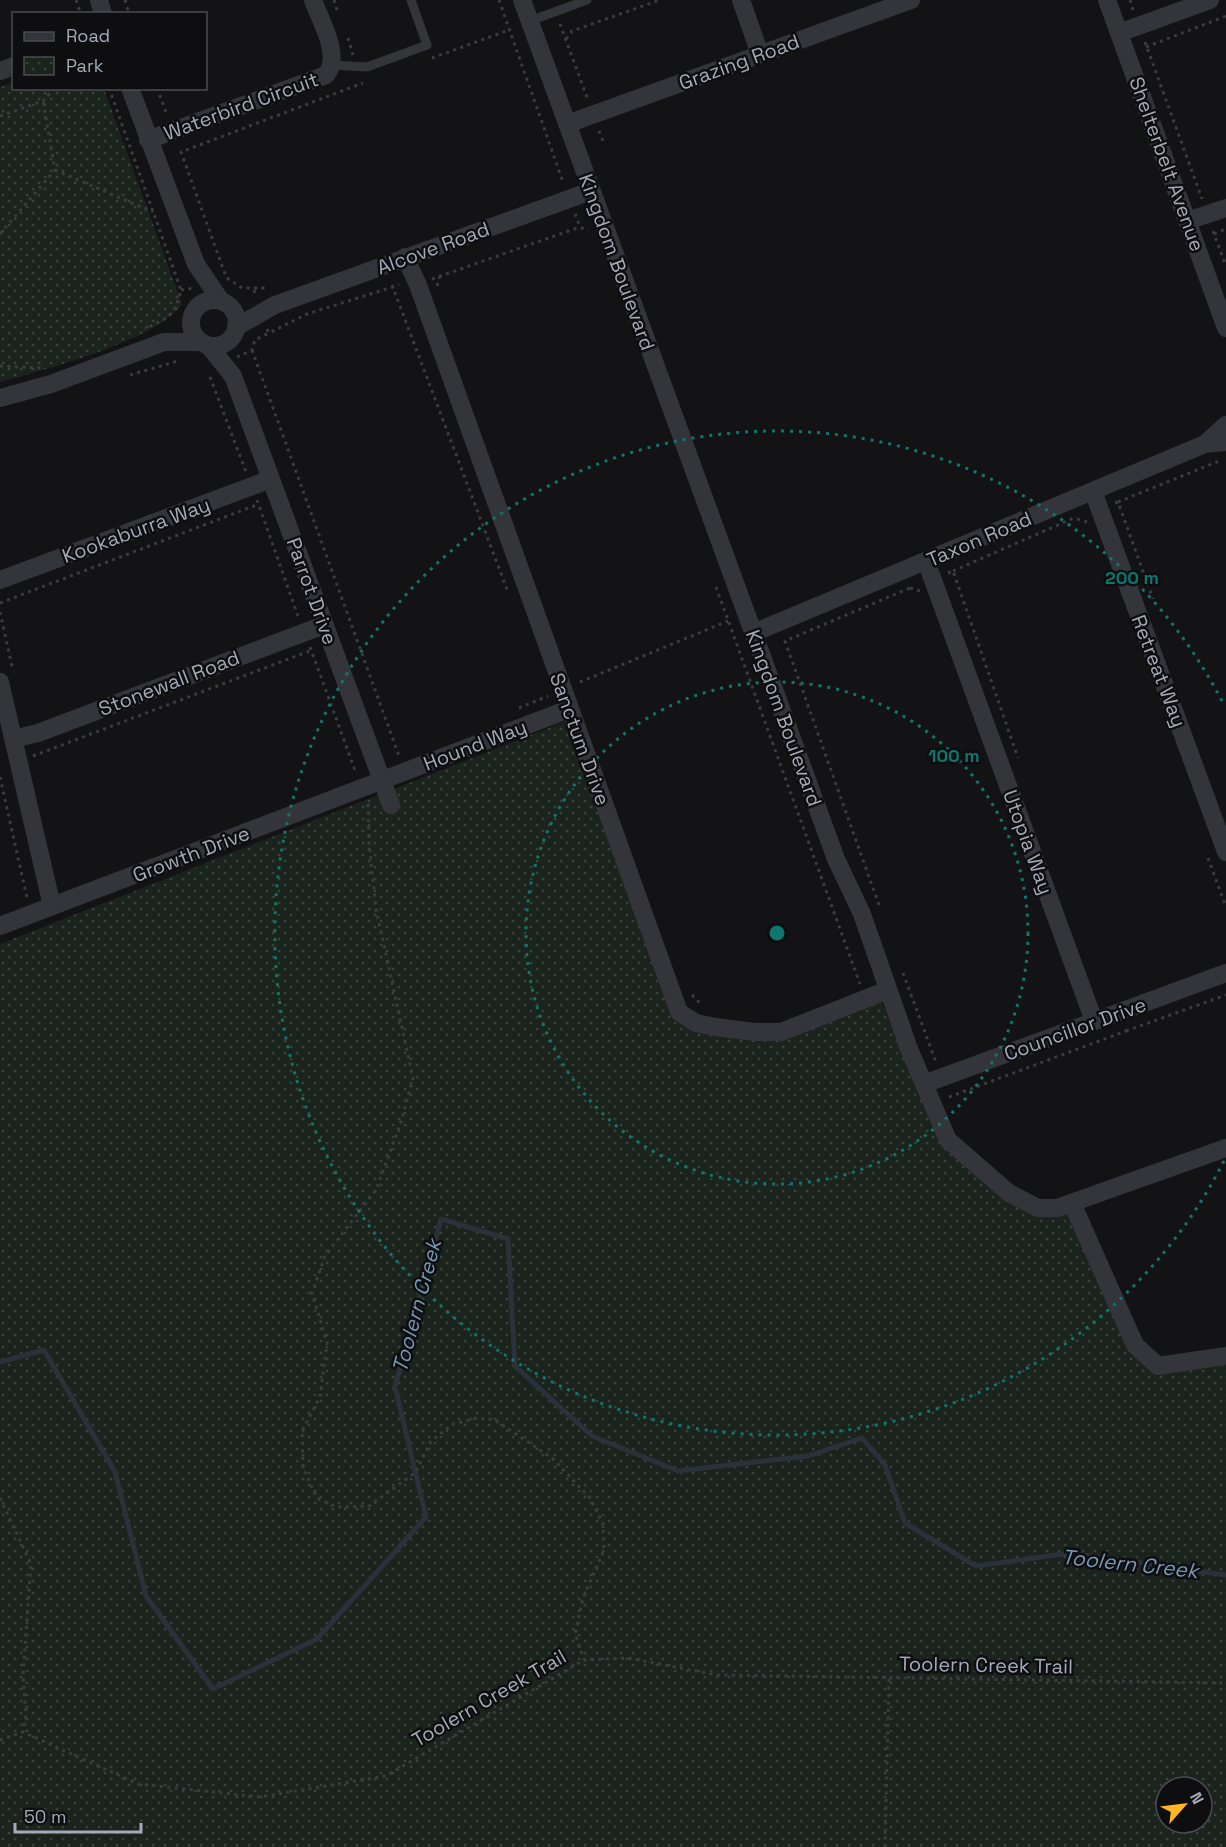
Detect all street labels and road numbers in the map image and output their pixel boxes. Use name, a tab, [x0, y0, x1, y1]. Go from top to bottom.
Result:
street label: Grazing Road	[675, 28, 803, 96]
street label: Waterbird Circuit	[160, 66, 322, 146]
street label: Shelterbelt Avenue	[1123, 73, 1211, 255]
street label: Kingdom Boulevard	[573, 170, 661, 354]
street label: Alcove Road	[373, 216, 493, 280]
street label: Kookaburra Way	[58, 491, 214, 569]
street label: Taxon Road	[923, 505, 1035, 573]
street label: Parrot Drive	[281, 534, 343, 648]
street label: Retreat Way	[1126, 611, 1192, 731]
street label: Kingdom Boulevard	[740, 626, 828, 810]
street label: Stonewall Road	[95, 644, 243, 722]
street label: Sanctum Drive	[544, 669, 616, 809]
street label: Hound Way	[420, 713, 530, 777]
street label: Utopia Way	[997, 786, 1059, 898]
street label: Growth Drive	[129, 820, 253, 888]
street label: Councillor Drive	[1000, 991, 1150, 1067]
street label: Toolern Creek Trail	[407, 1643, 571, 1753]
street label: Toolern Creek Trail	[899, 1650, 1073, 1680]

